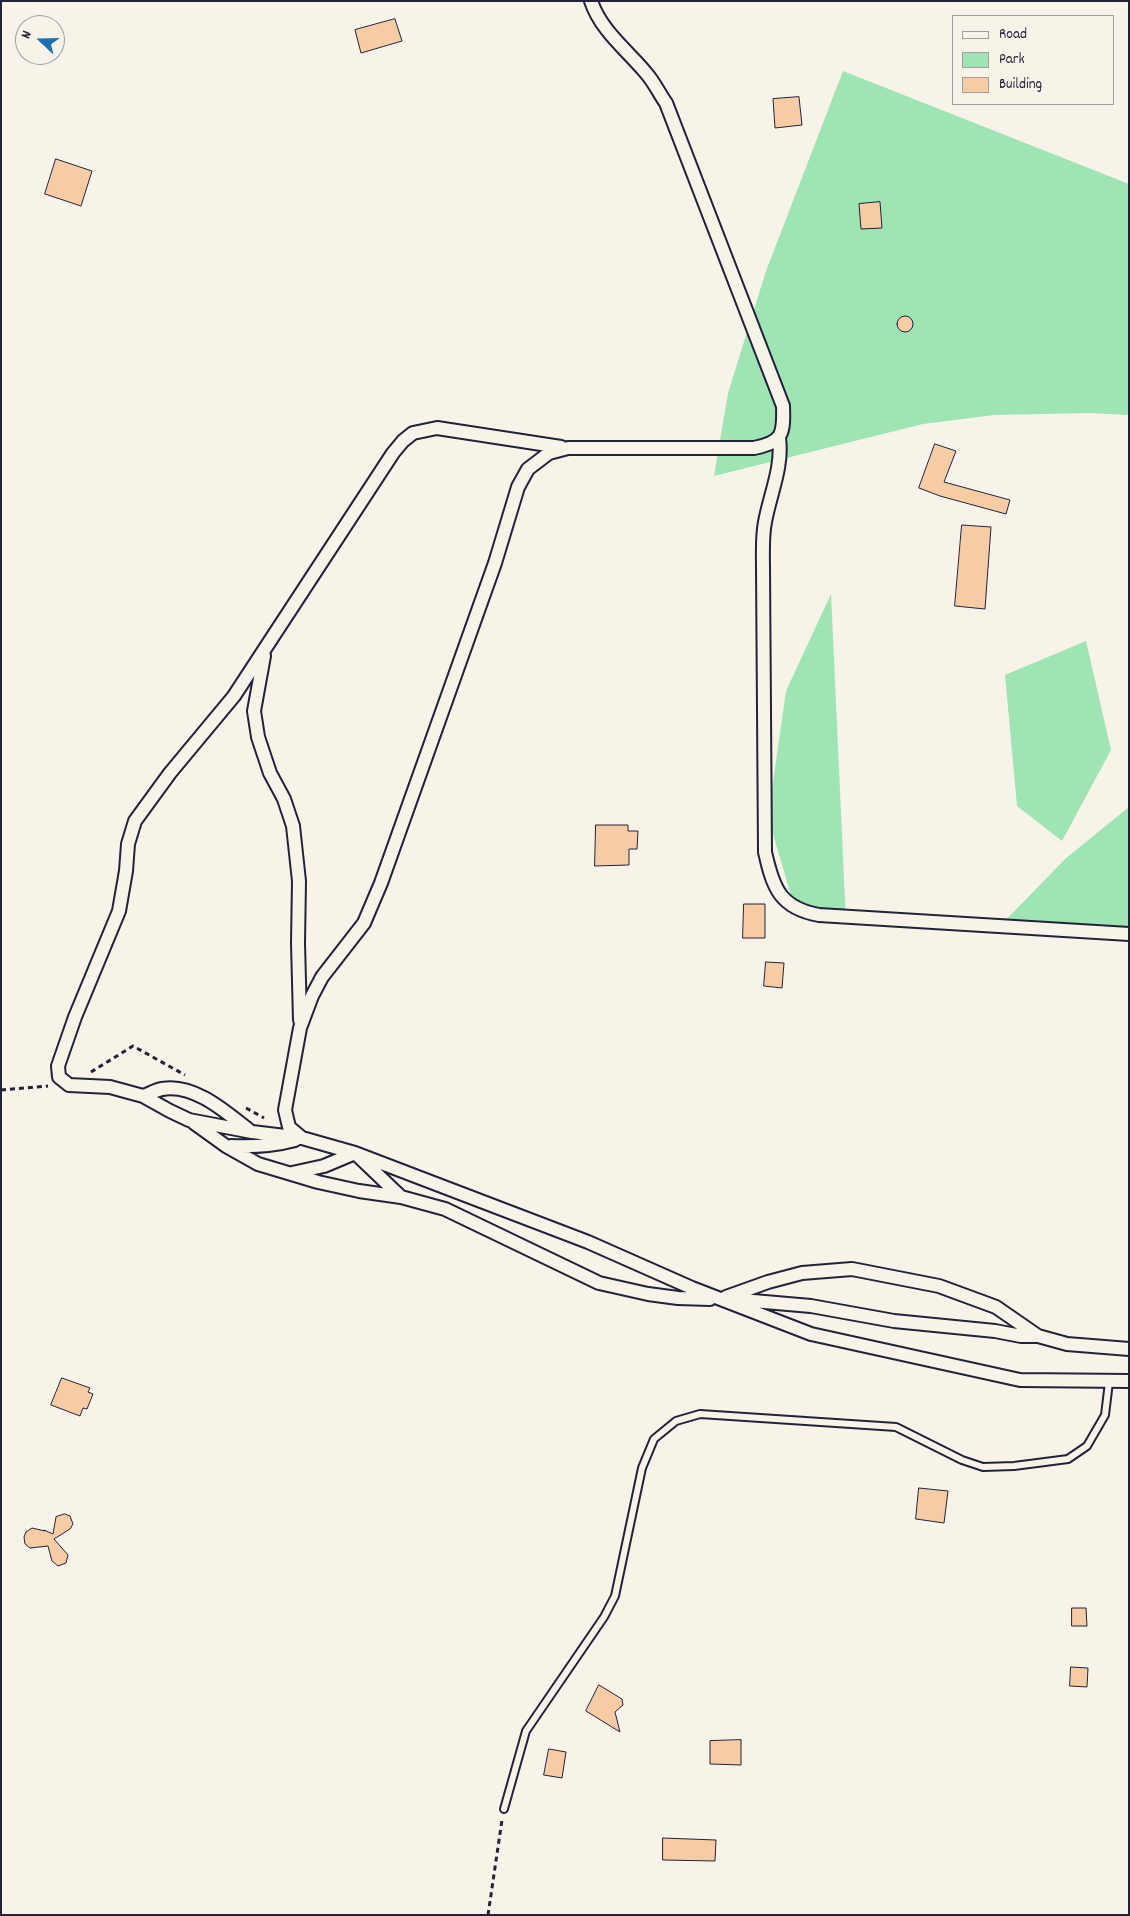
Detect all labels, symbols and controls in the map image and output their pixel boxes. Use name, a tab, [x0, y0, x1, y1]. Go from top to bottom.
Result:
north arrow	[15, 15, 65, 65]
legend	[952, 15, 1115, 105]
text: Road	[999, 24, 1027, 46]
text: N	[16, 28, 38, 42]
text: Park	[999, 49, 1025, 71]
text: Building	[999, 74, 1042, 96]

